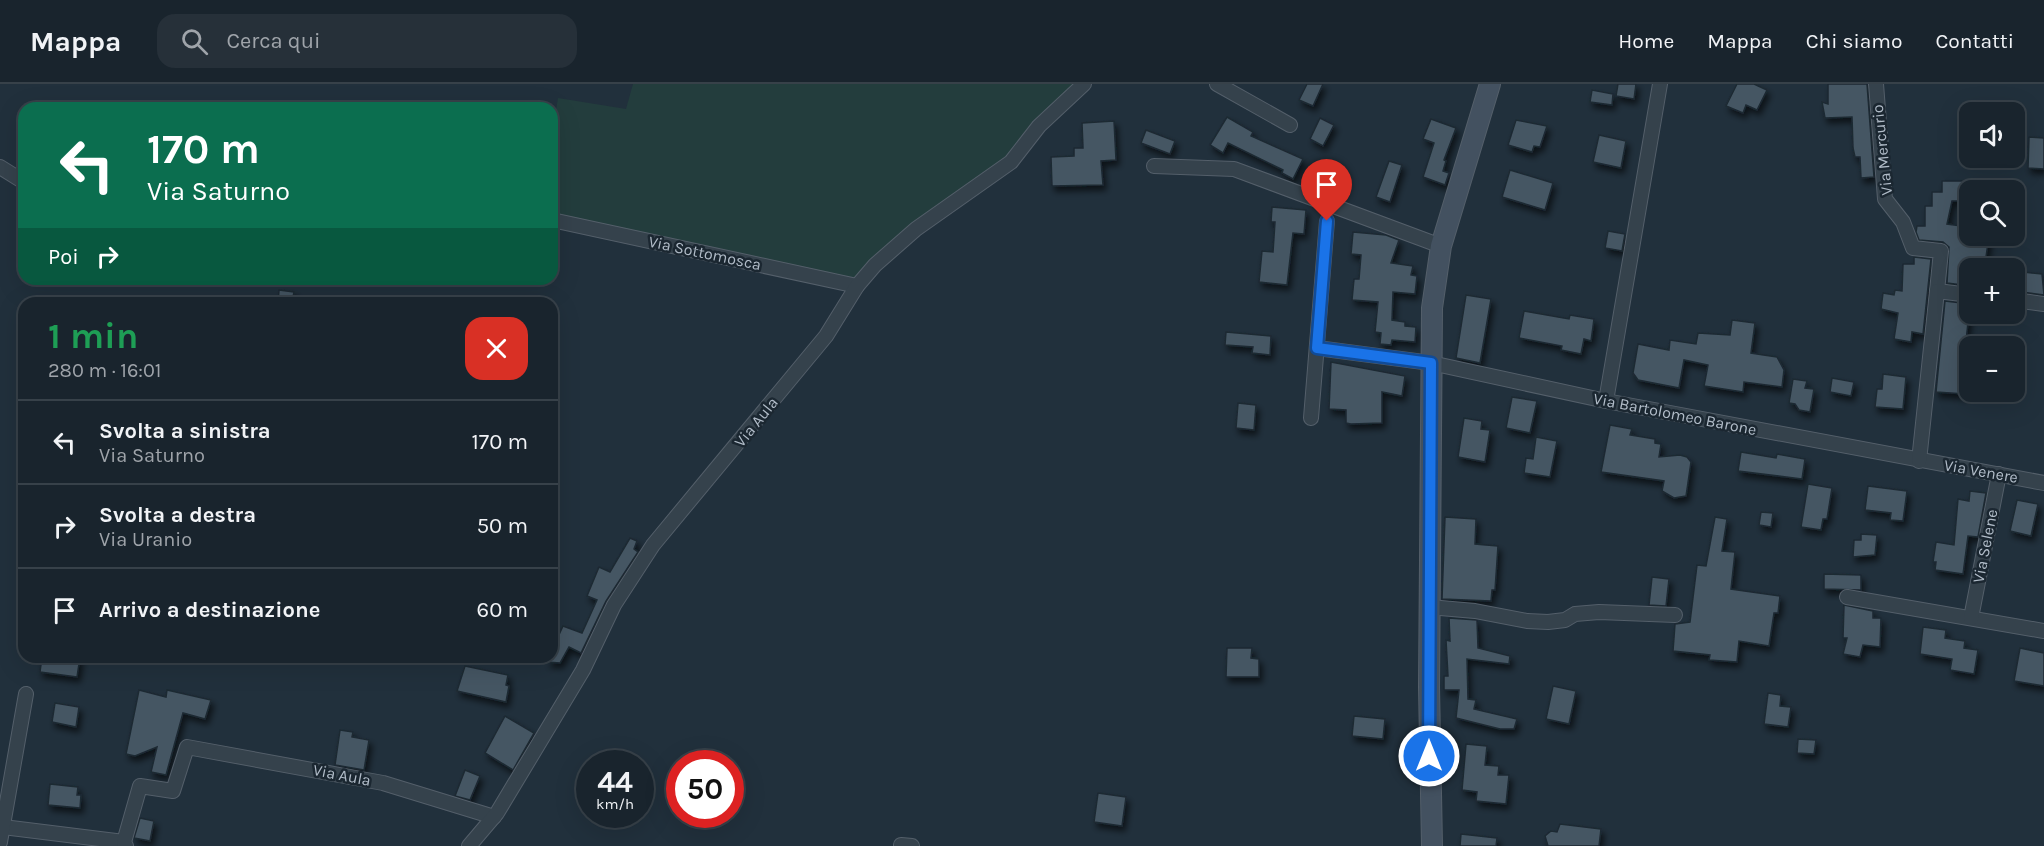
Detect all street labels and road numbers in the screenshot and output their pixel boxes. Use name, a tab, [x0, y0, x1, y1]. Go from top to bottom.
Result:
street label: Via Mercurio	[1868, 104, 1896, 196]
street label: Via Sottomosca	[647, 232, 763, 274]
street label: Via Bartolomeo Barone	[1592, 389, 1758, 439]
street label: Via Aula	[730, 393, 782, 451]
street label: Via Venere	[1942, 455, 2020, 487]
street label: Via Selene	[1969, 507, 2001, 585]
street label: Via Aula	[311, 760, 373, 790]

